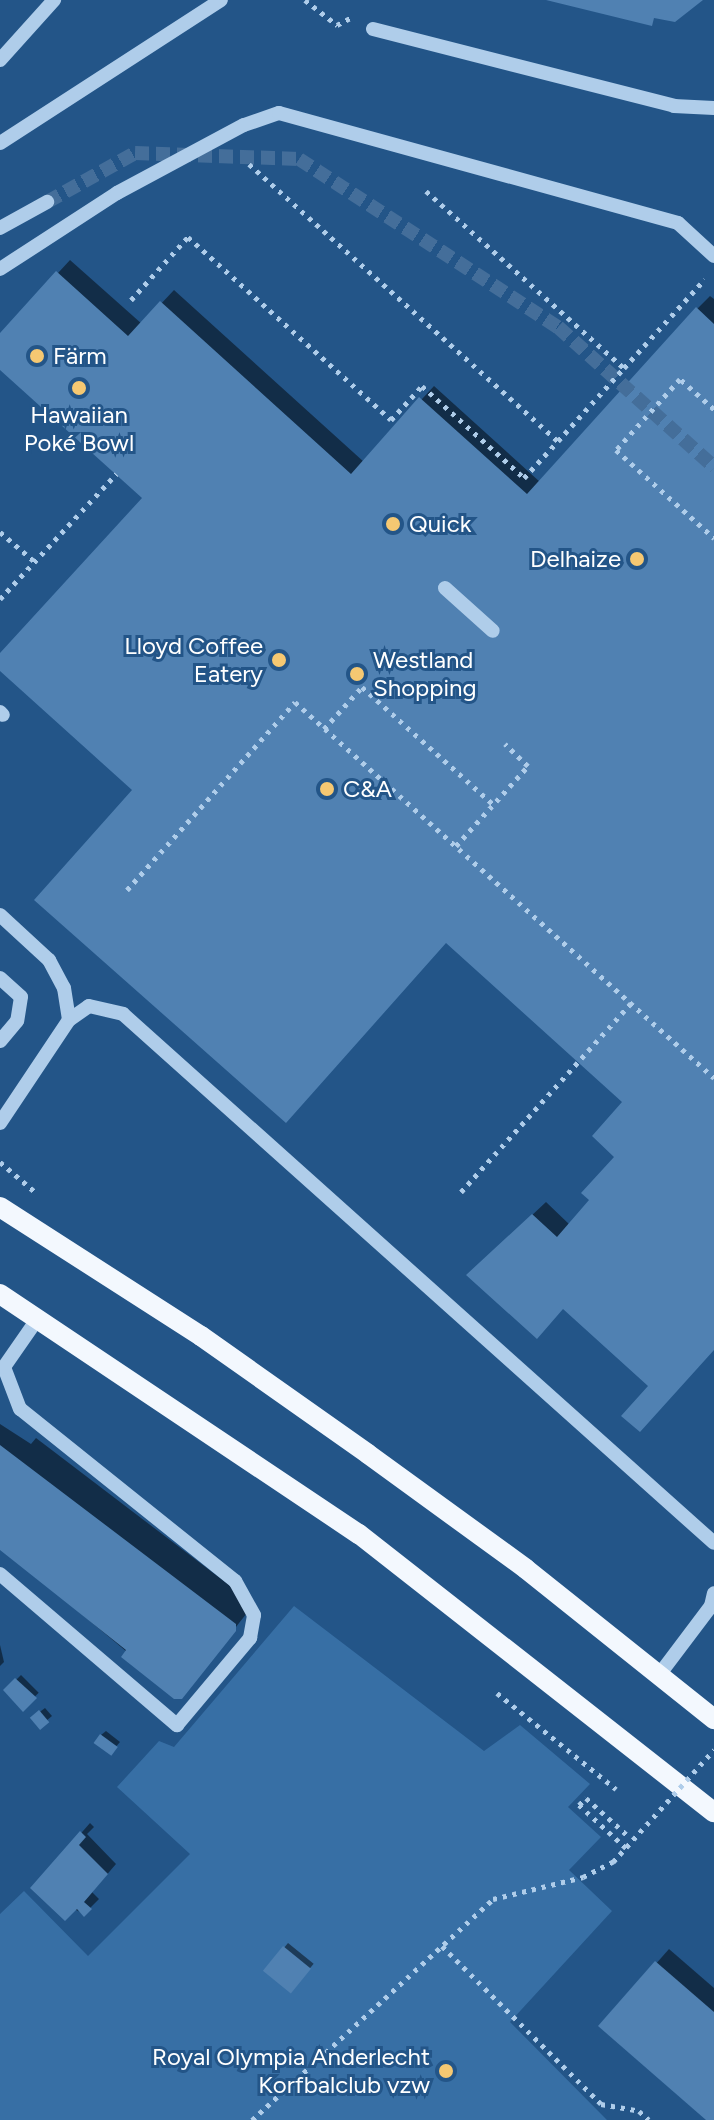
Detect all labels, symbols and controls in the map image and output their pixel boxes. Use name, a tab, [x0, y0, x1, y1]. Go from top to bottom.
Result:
place label: Färm	[53, 342, 107, 370]
marker: Färm	[28, 347, 46, 365]
marker: Hawaiian Poké Bowl	[70, 379, 88, 397]
place label: Hawaiian Poké Bowl	[24, 401, 134, 457]
place label: Quick	[409, 510, 471, 538]
marker: Quick	[384, 515, 402, 533]
place label: Delhaize	[530, 545, 621, 573]
marker: Delhaize	[628, 550, 646, 568]
place label: Lloyd Coffee Eatery	[124, 632, 263, 688]
place label: Westland Shopping	[373, 646, 476, 702]
marker: Lloyd Coffee Eatery	[270, 651, 288, 669]
marker: Westland Shopping	[348, 665, 366, 683]
place label: C&A	[343, 775, 392, 803]
marker: C&A	[318, 780, 336, 798]
place label: Royal Olympia Anderlecht Korfbalclub vzw	[152, 2043, 430, 2099]
marker: Royal Olympia Anderlecht Korfbalclub vzw	[437, 2062, 455, 2080]

